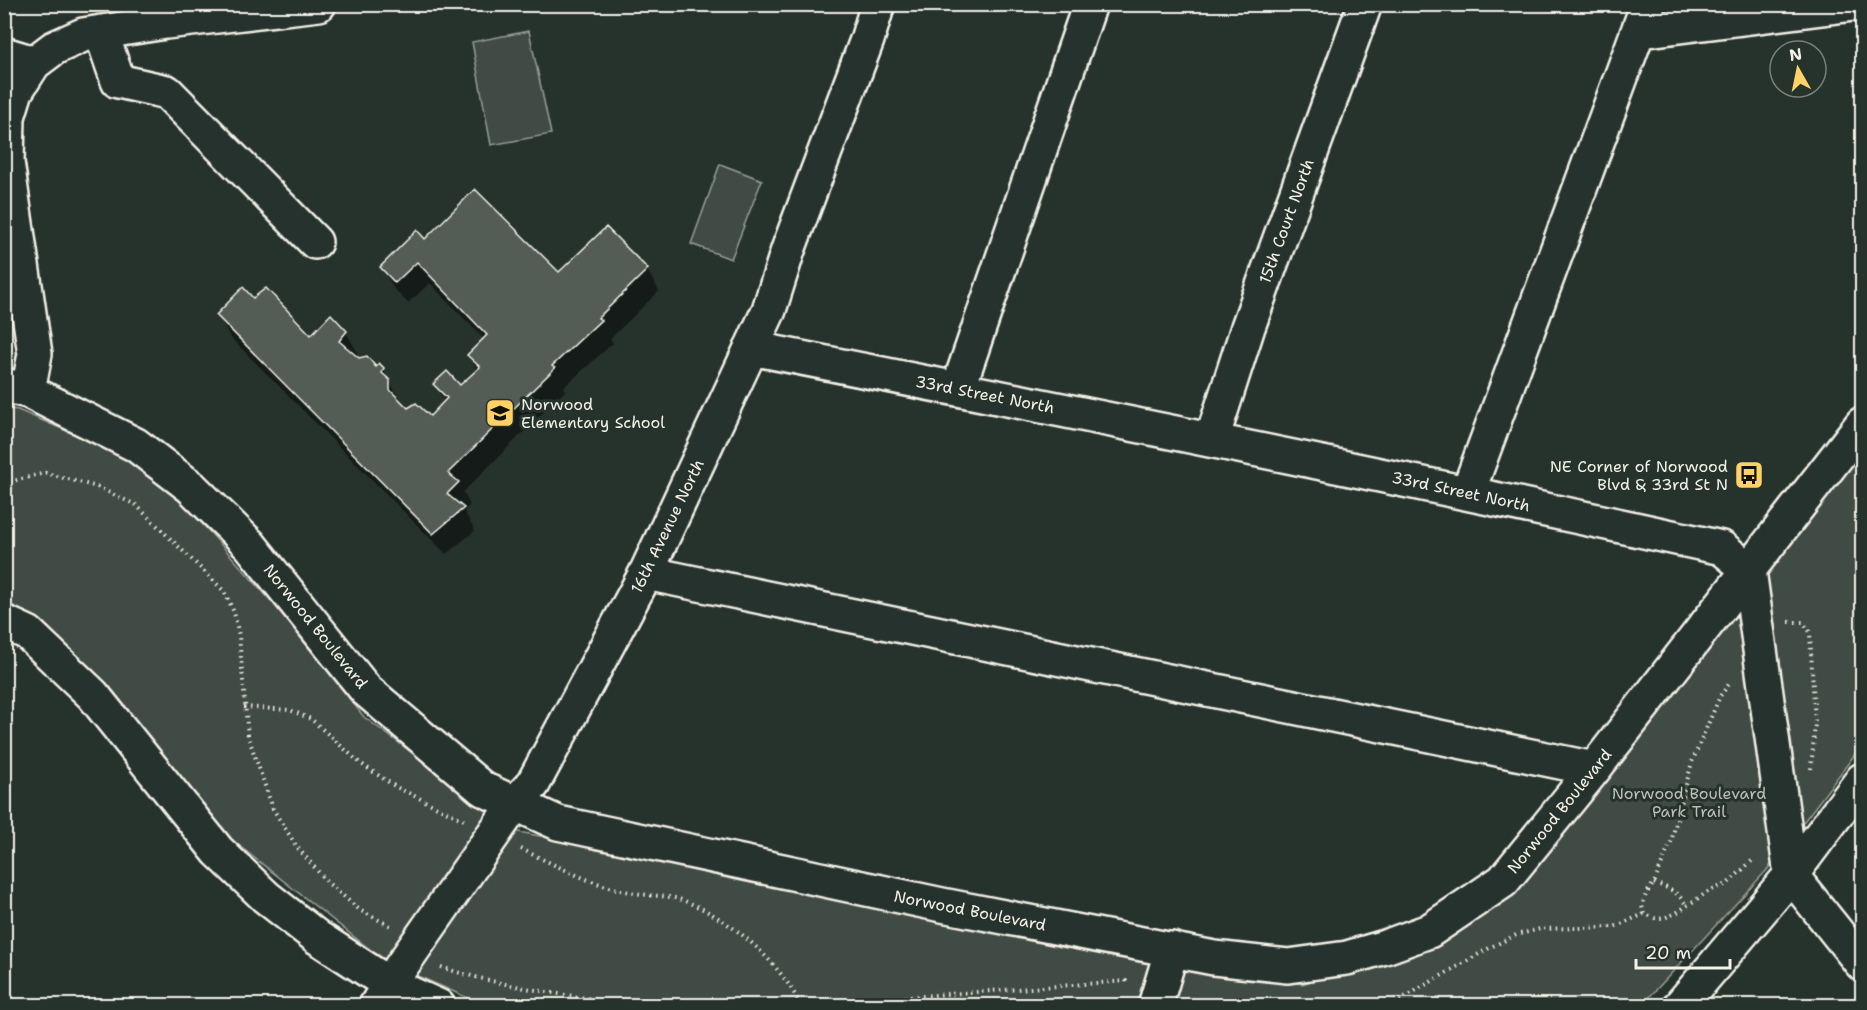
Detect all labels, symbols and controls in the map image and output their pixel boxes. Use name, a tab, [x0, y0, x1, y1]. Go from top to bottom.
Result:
north arrow	[1768, 39, 1828, 99]
text: N	[1788, 43, 1804, 66]
street label: 15th Court North	[1254, 156, 1319, 287]
street label: 33rd Street North	[914, 371, 1056, 418]
place label: Norwood Elementary School	[521, 394, 665, 433]
school or university icon: Norwood Elementary School	[484, 397, 516, 429]
street label: 16th Avenue North	[626, 456, 709, 597]
place label: NE Corner of Norwood Blvd & 33rd St N	[1550, 456, 1728, 495]
bus stop icon: NE Corner of Norwood Blvd & 33rd St N	[1733, 459, 1765, 491]
street label: 33rd Street North	[1390, 467, 1532, 516]
street label: Norwood Boulevard	[259, 560, 372, 693]
street label: Norwood Boulevard	[1503, 745, 1616, 878]
park label: Norwood Boulevard Park Trail	[1612, 783, 1766, 822]
street label: Norwood Boulevard	[892, 885, 1048, 936]
scale bar	[1636, 932, 1730, 970]
text: 20 m	[1645, 941, 1691, 965]

